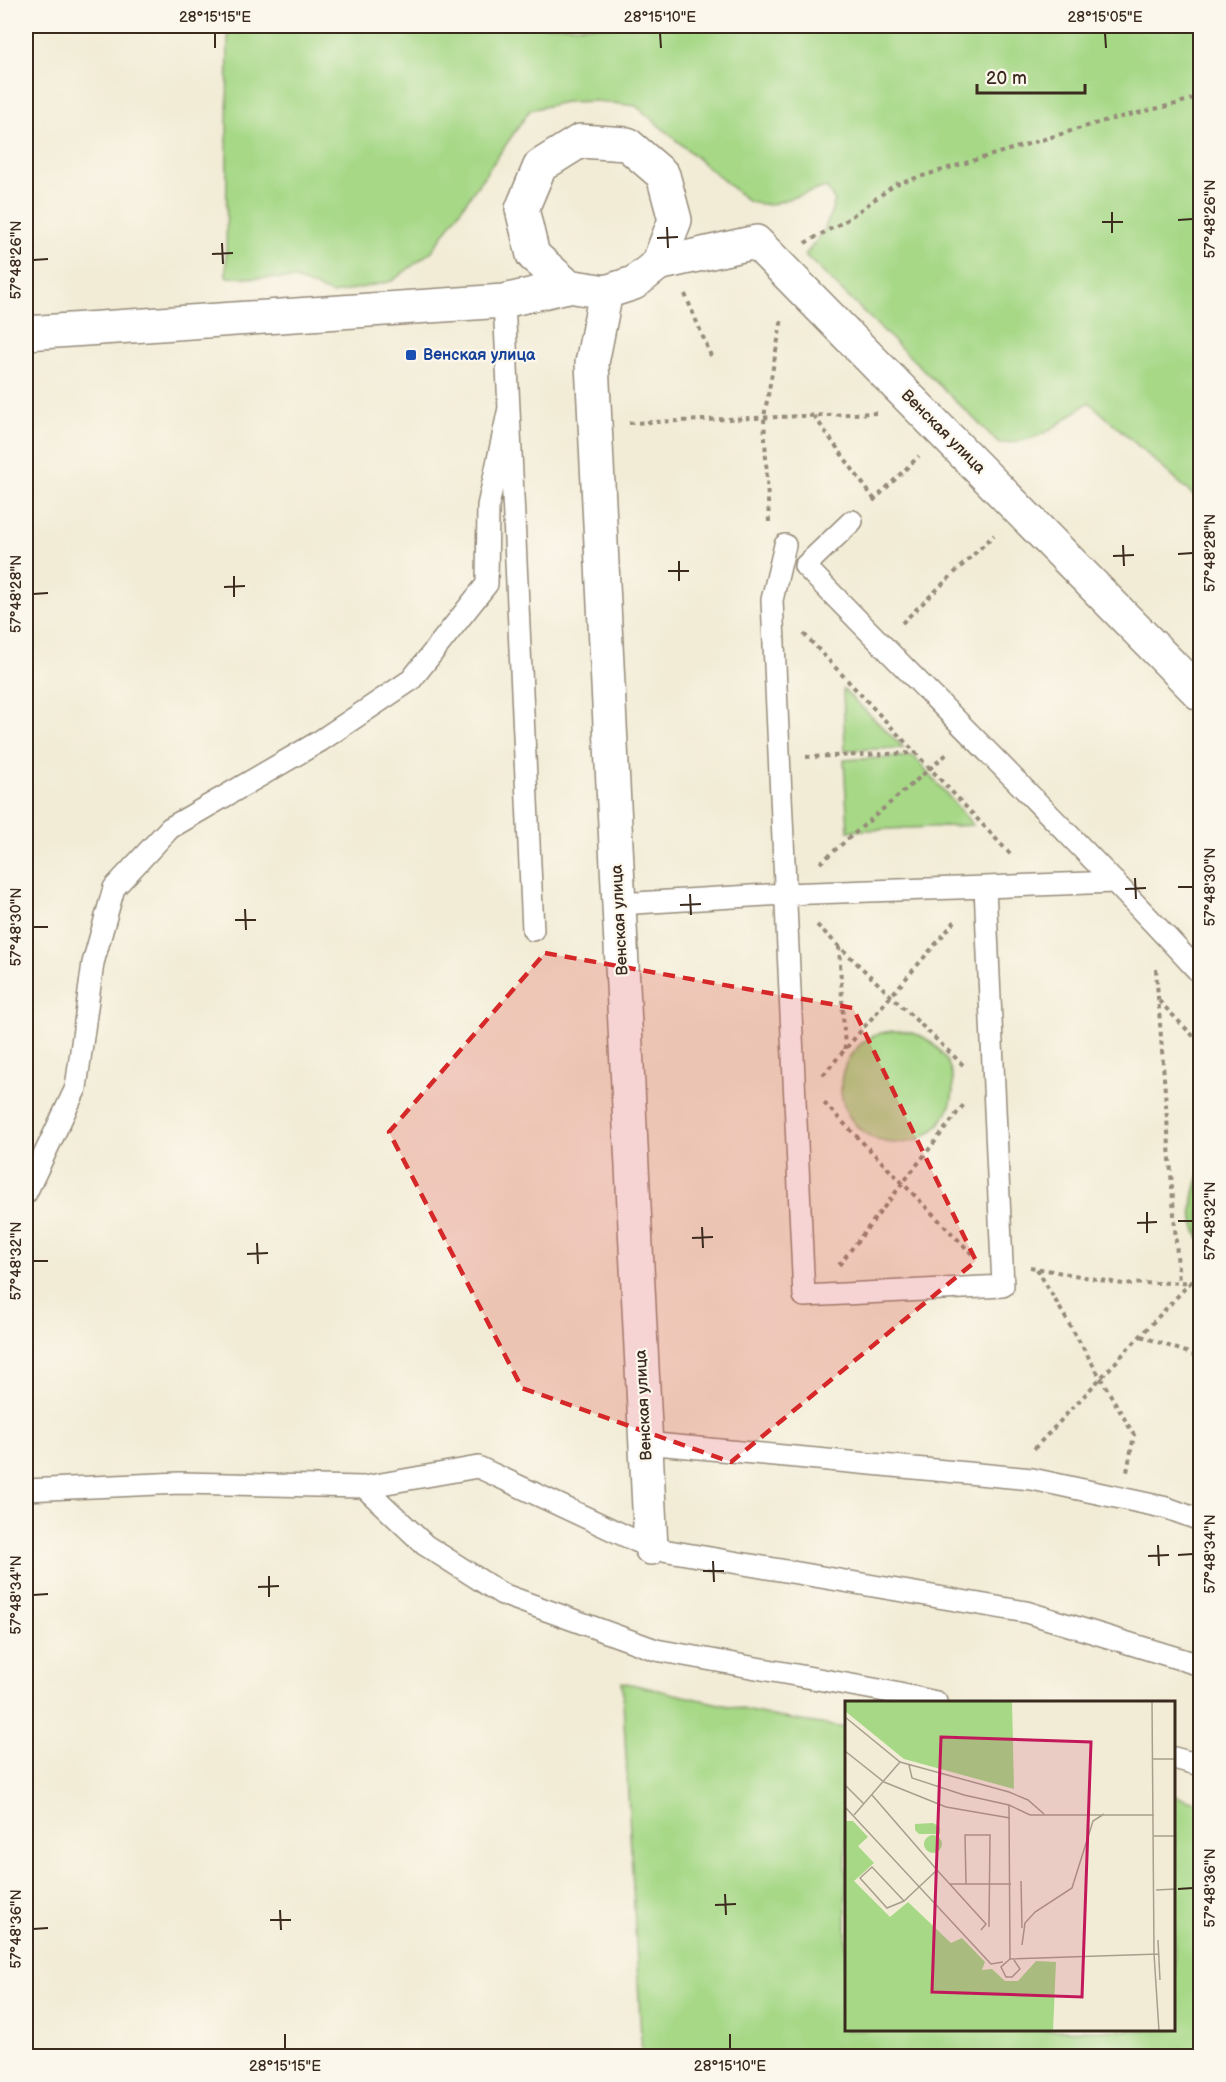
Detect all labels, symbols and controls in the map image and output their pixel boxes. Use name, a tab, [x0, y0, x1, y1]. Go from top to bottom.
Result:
text: 28°15'15"E	[179, 8, 251, 27]
text: 28°15'10"E	[624, 8, 696, 27]
text: 28°15'05"E	[1067, 8, 1143, 27]
scale bar	[977, 57, 1085, 95]
text: 20 m	[986, 68, 1027, 89]
text: 57°48'26"N	[1201, 179, 1220, 259]
text: 57°48'26"N	[7, 220, 26, 300]
place label: Венская улица	[423, 346, 536, 365]
marker: Венская улица	[404, 348, 418, 362]
street label: Венская улица	[897, 386, 989, 478]
text: 57°48'28"N	[1201, 514, 1220, 592]
text: 57°48'28"N	[7, 555, 26, 633]
text: 57°48'30"N	[1201, 847, 1220, 927]
street label: Венская улица	[608, 863, 632, 976]
text: 57°48'30"N	[7, 887, 26, 967]
text: 57°48'32"N	[1201, 1181, 1220, 1261]
text: 57°48'32"N	[7, 1221, 26, 1301]
street label: Венская улица	[632, 1348, 656, 1461]
text: 57°48'34"N	[1201, 1514, 1220, 1594]
text: 57°48'34"N	[7, 1555, 26, 1635]
inset map	[845, 1701, 1175, 2031]
text: 57°48'36"N	[1201, 1848, 1220, 1928]
text: 57°48'36"N	[7, 1889, 26, 1969]
text: 28°15'15"E	[249, 2057, 321, 2076]
text: 28°15'10"E	[694, 2057, 766, 2076]

